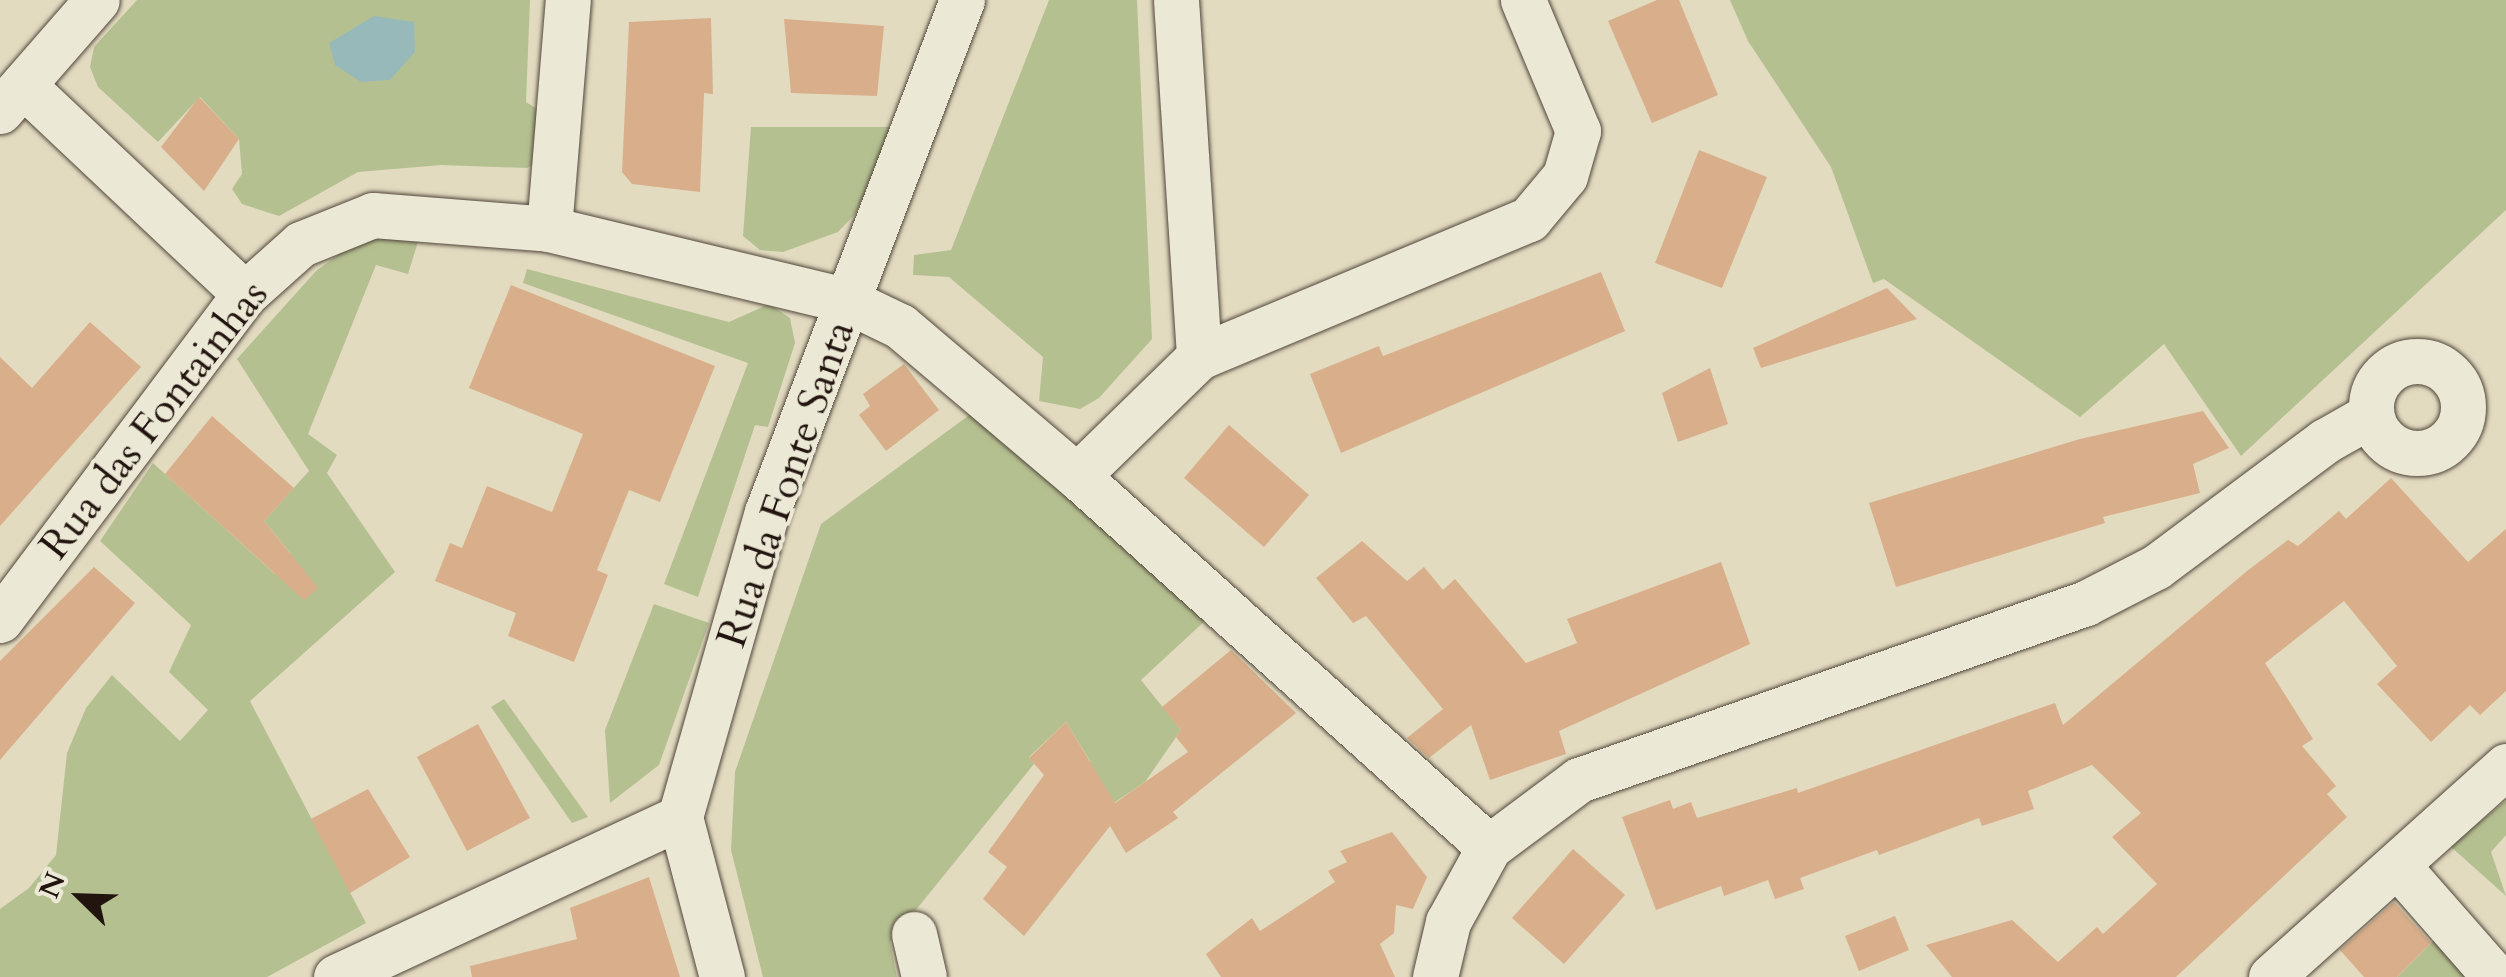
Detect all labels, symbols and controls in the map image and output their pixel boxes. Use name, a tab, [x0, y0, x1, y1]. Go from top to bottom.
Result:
street label: Rua das Fontainhas	[29, 270, 279, 570]
street label: Rua da Fonte Santa	[707, 314, 865, 654]
north arrow	[30, 847, 130, 947]
text: N	[30, 867, 75, 904]

